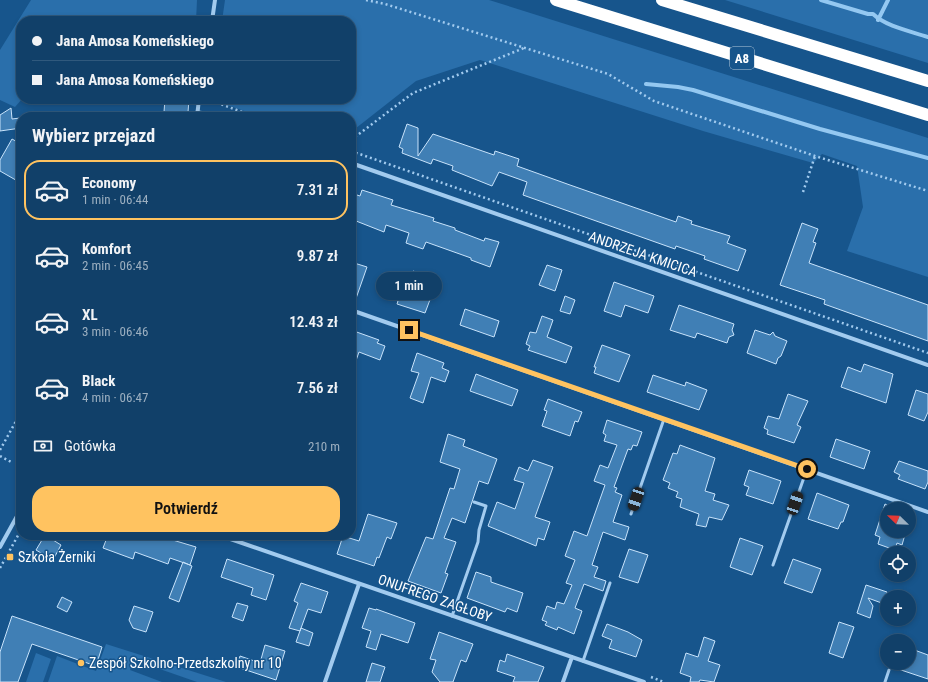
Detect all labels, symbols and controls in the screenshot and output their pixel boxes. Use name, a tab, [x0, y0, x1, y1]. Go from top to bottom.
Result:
text: Jana Amosa Komeńskiego	[56, 32, 214, 50]
road number: A8	[730, 47, 754, 69]
text: Jana Amosa Komeńskiego	[56, 71, 214, 89]
text: Wybierz przejazd	[32, 125, 155, 146]
icon: car	[34, 172, 70, 208]
text: Economy	[82, 174, 136, 192]
text: 7.31 zł	[297, 181, 338, 199]
text: 1 min · 06:44	[82, 192, 148, 207]
street label: ANDRZEJA KMICICA	[587, 228, 699, 280]
icon: car	[34, 238, 70, 274]
text: Komfort	[82, 240, 131, 258]
text: 9.87 zł	[297, 247, 338, 265]
text: 2 min · 06:45	[82, 258, 148, 273]
callout: 1 min	[376, 272, 442, 300]
text: 1 min	[395, 278, 423, 293]
icon: car	[34, 304, 70, 340]
text: XL	[82, 306, 98, 324]
text: 12.43 zł	[289, 313, 338, 331]
route end	[400, 321, 418, 339]
text: 3 min · 06:46	[82, 324, 148, 339]
icon: car	[34, 370, 70, 406]
text: Black	[82, 372, 115, 390]
text: 7.56 zł	[297, 379, 338, 397]
text: 4 min · 06:47	[82, 390, 148, 405]
icon: cash	[32, 435, 54, 457]
text: Gotówka	[64, 437, 116, 455]
text: 210 m	[308, 439, 340, 454]
route start	[798, 460, 816, 478]
button: Potwierdź	[32, 486, 340, 532]
car	[626, 486, 646, 512]
car	[785, 490, 805, 516]
north arrow	[880, 502, 916, 538]
map controls	[880, 502, 916, 670]
button: locate	[880, 546, 916, 582]
place label: Szkoła Żerniki	[18, 549, 96, 565]
marker: Szkoła Żerniki	[5, 552, 15, 562]
street label: ONUFREGO ZAGŁOBY	[376, 571, 495, 625]
button: +	[880, 590, 916, 626]
button: −	[880, 634, 916, 670]
place label: Zespół Szkolno-Przedszkolny nr 10	[89, 655, 282, 671]
marker: Zespół Szkolno-Przedszkolny nr 10	[76, 658, 86, 668]

